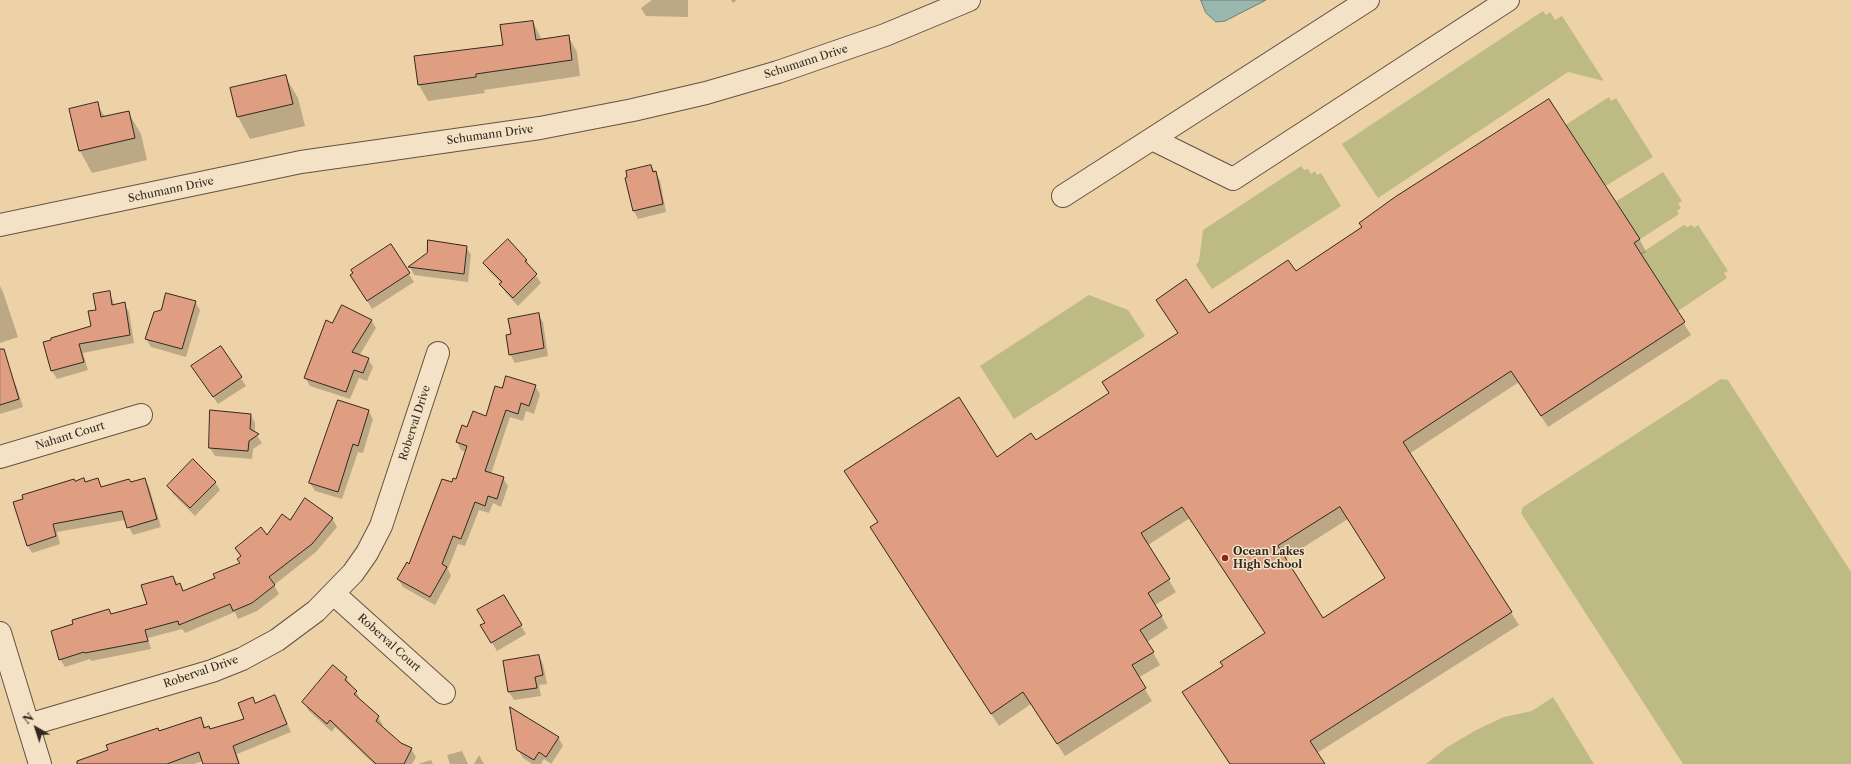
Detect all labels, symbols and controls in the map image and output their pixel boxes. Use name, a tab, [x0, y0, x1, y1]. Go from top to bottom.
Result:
street label: Schumann Drive	[762, 42, 850, 82]
street label: Schumann Drive	[446, 122, 534, 148]
street label: Schumann Drive	[127, 174, 215, 206]
street label: Roberval Drive	[397, 384, 433, 462]
street label: Nahant Court	[34, 419, 106, 453]
place label: Ocean Lakes High School	[1233, 545, 1304, 571]
marker: Ocean Lakes High School	[1220, 553, 1230, 563]
street label: Roberval Court	[355, 611, 423, 675]
street label: Roberval Drive	[162, 653, 240, 691]
north arrow	[16, 708, 56, 748]
text: N	[20, 710, 37, 727]

